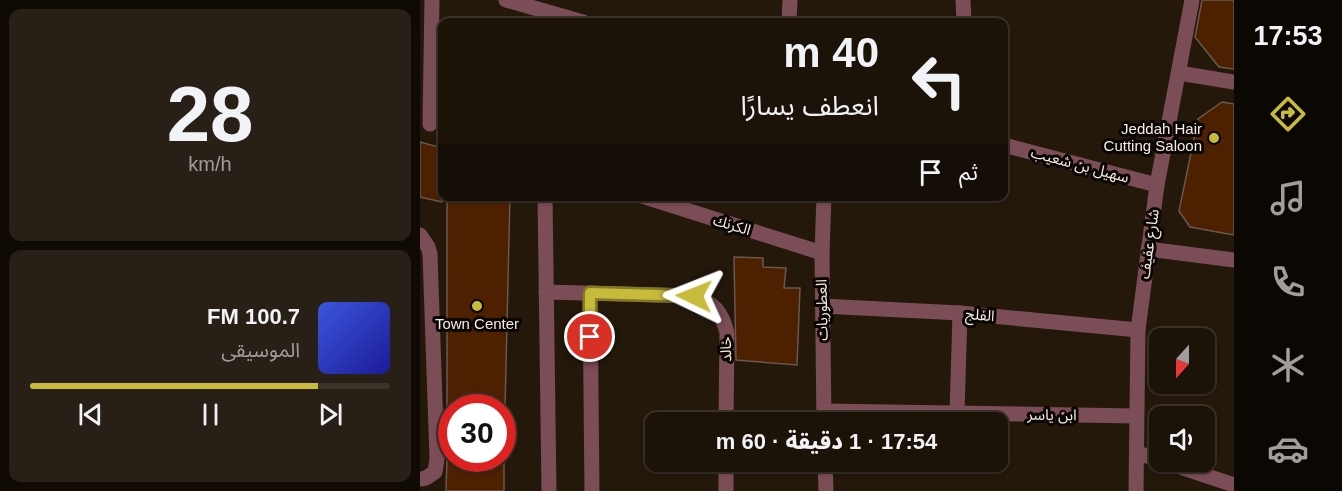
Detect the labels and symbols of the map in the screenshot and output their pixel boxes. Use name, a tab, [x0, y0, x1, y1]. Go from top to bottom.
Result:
place label: Jeddah Hair Cutting Saloon	[1104, 120, 1202, 154]
marker: Jeddah Hair Cutting Saloon	[1207, 131, 1221, 145]
street label: سهيل بن شعيب	[1029, 143, 1131, 187]
street label: شارع عفيف	[1135, 208, 1166, 281]
street label: الكرنك	[711, 211, 753, 239]
position arrow	[662, 264, 726, 328]
street label: العطوريات	[812, 279, 832, 341]
marker: Town Center	[470, 299, 484, 313]
street label: الفلج	[964, 305, 995, 328]
pin	[564, 311, 615, 362]
place label: Town Center	[435, 315, 519, 332]
north arrow	[1149, 328, 1215, 394]
street label: خالد	[717, 336, 734, 362]
speed limit sign: 30	[438, 394, 516, 472]
street label: ابن ياسر	[1026, 406, 1077, 424]

